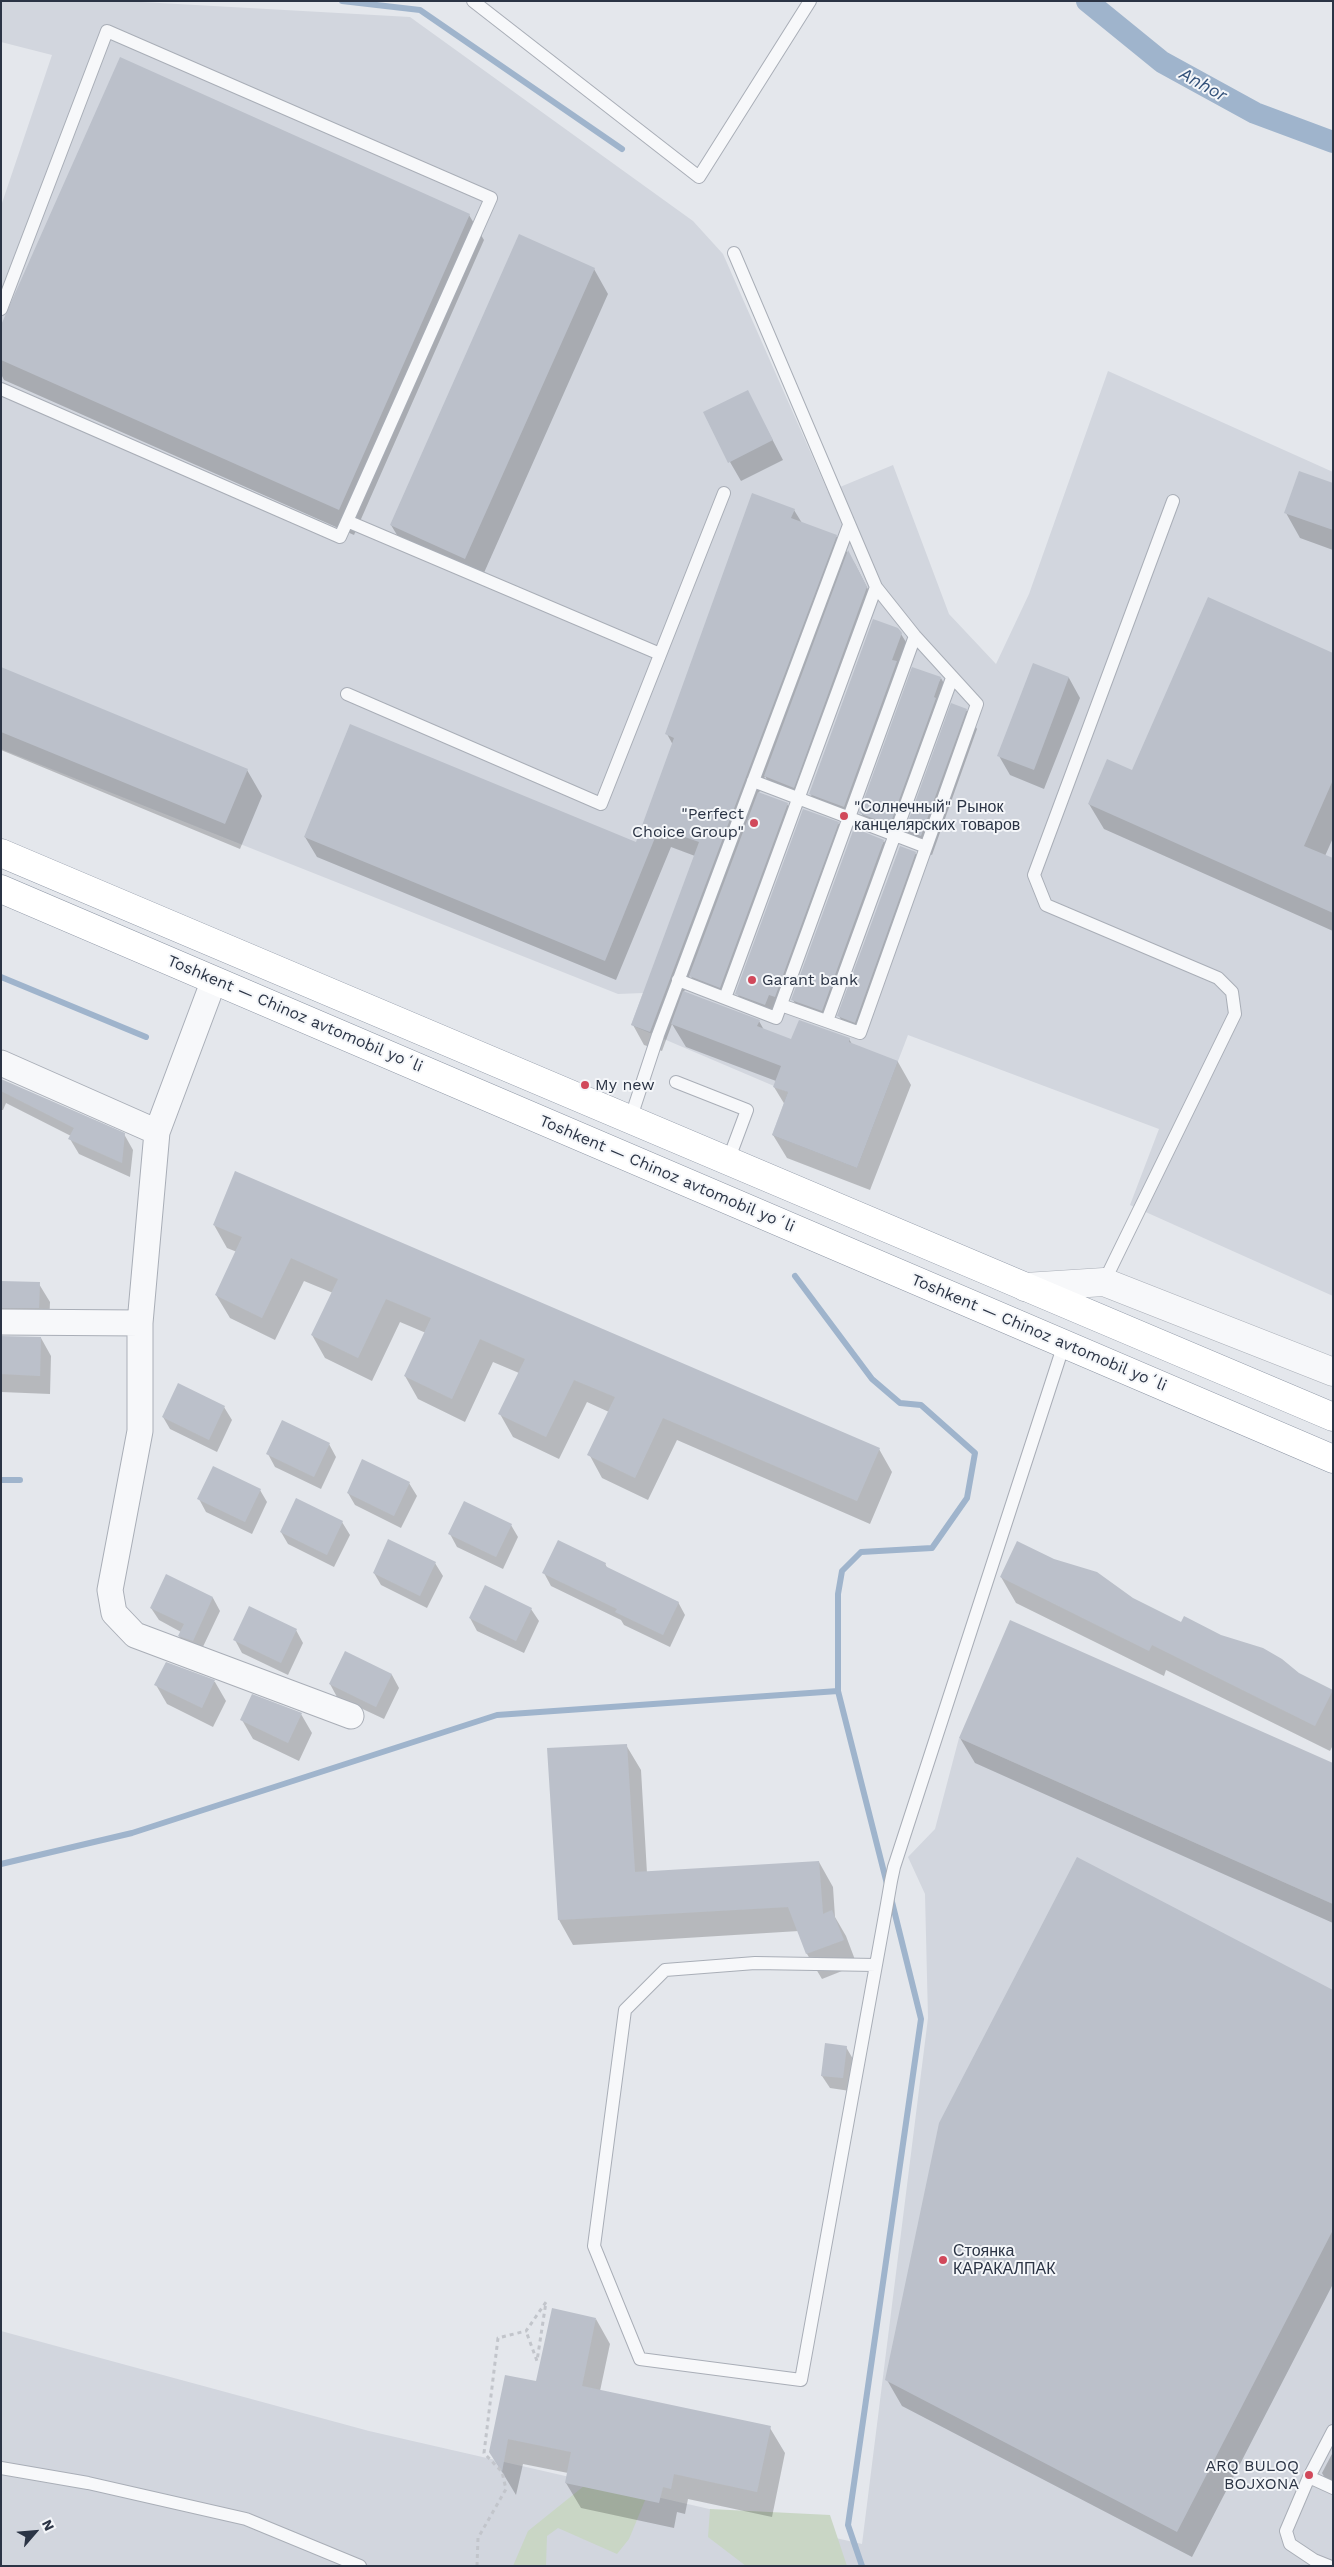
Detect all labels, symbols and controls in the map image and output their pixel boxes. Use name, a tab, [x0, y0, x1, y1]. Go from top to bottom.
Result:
water label: Anhor	[1176, 63, 1230, 107]
place label: "Солнечный" Рынок канцелярских товаров	[854, 797, 1020, 835]
place label: "Perfect Choice Group"	[632, 804, 744, 842]
marker: "Солнечный" Рынок канцелярских товаров	[838, 810, 850, 822]
marker: "Perfect Choice Group"	[748, 817, 760, 829]
street label: Toshkent — Chinoz avtomobil yoʻli	[164, 951, 426, 1077]
place label: Garant bank	[762, 970, 858, 990]
marker: Garant bank	[746, 974, 758, 986]
place label: My new	[595, 1075, 655, 1095]
marker: My new	[579, 1079, 591, 1091]
street label: Toshkent — Chinoz avtomobil yoʻli	[536, 1111, 798, 1237]
street label: Toshkent — Chinoz avtomobil yoʻli	[908, 1270, 1170, 1396]
place label: Стоянка КАРАКАЛПАК	[953, 2241, 1056, 2279]
marker: Стоянка КАРАКАЛПАК	[937, 2254, 949, 2266]
place label: ARQ BULOQ BOJXONA	[1206, 2456, 1299, 2494]
marker: ARQ BULOQ BOJXONA	[1303, 2469, 1315, 2481]
north arrow	[10, 2507, 60, 2557]
text: N	[39, 2517, 58, 2533]

